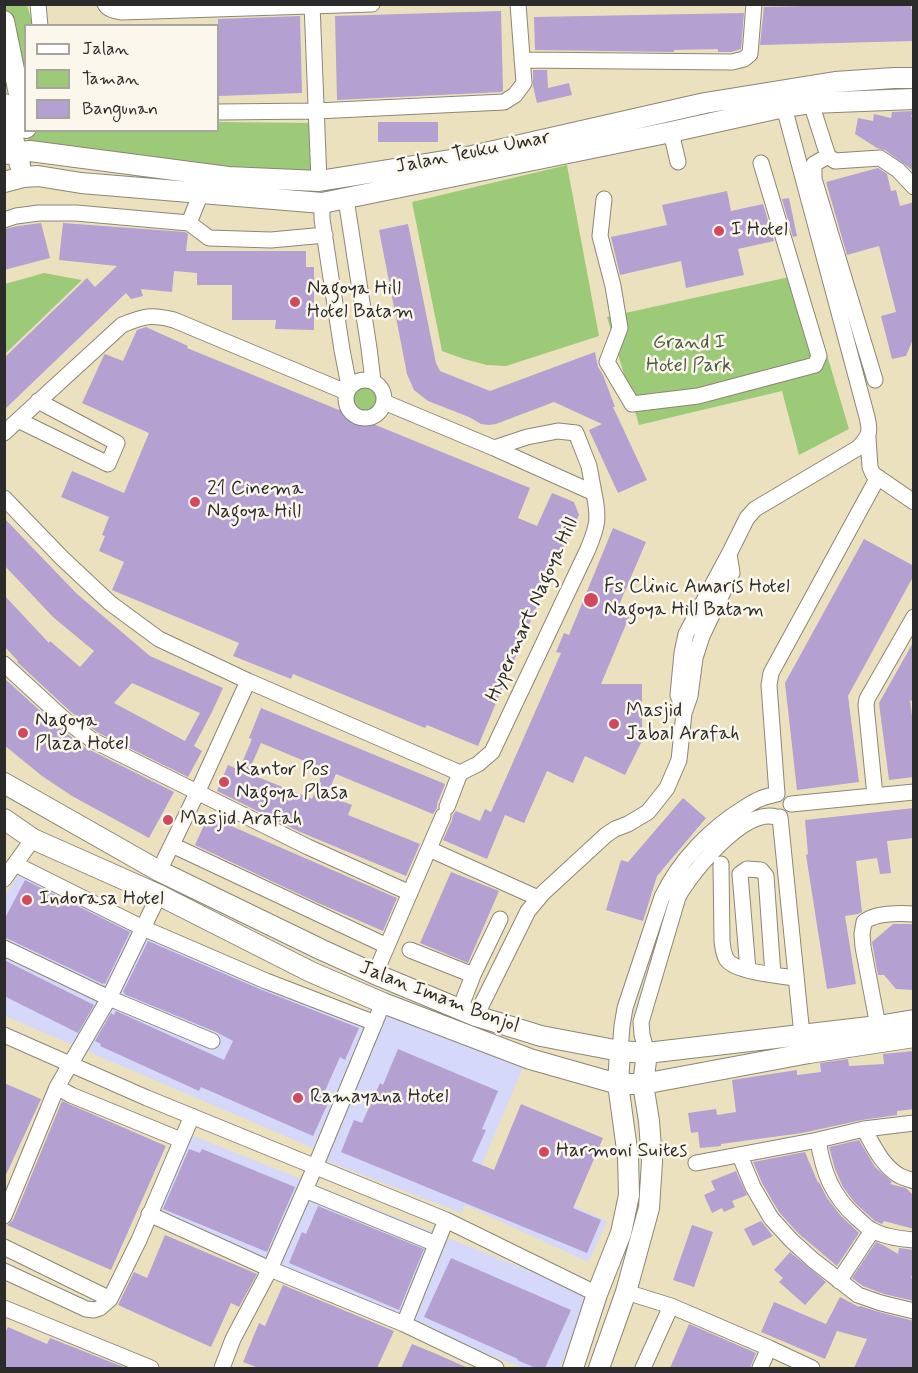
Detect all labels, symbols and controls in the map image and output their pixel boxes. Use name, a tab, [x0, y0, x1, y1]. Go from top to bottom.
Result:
legend	[24, 24, 219, 132]
text: Jalan	[82, 37, 129, 61]
text: Taman	[82, 67, 139, 91]
text: Bangunan	[82, 97, 158, 121]
street label: Jalan Teuku Umar	[394, 126, 552, 180]
place label: I Hotel	[731, 219, 788, 243]
marker: I Hotel	[712, 224, 726, 238]
place label: Nagoya Hill Hotel Batam	[307, 278, 414, 325]
marker: Nagoya Hill Hotel Batam	[288, 295, 302, 309]
park label: Grand I Hotel Park	[646, 332, 732, 379]
place label: 21 Cinema Nagoya Hill	[207, 478, 303, 525]
marker: 21 Cinema Nagoya Hill	[188, 495, 202, 509]
street label: Hypermart Nagoya Hill	[482, 514, 584, 706]
place label: Fs Clinic Amaris Hotel Nagoya Hill Batam	[604, 576, 790, 623]
marker: Fs Clinic Amaris Hotel Nagoya Hill Batam	[582, 591, 600, 609]
place label: Masjid Jabal Arafah	[626, 700, 739, 747]
place label: Nagoya Plaza Hotel	[35, 710, 128, 757]
marker: Masjid Jabal Arafah	[607, 717, 621, 731]
marker: Nagoya Plaza Hotel	[16, 726, 30, 740]
place label: Kantor Pos Nagoya Plasa	[236, 759, 348, 806]
marker: Kantor Pos Nagoya Plasa	[217, 775, 231, 789]
place label: Masjid Arafah	[180, 808, 302, 832]
marker: Masjid Arafah	[161, 813, 175, 827]
place label: Indorasa Hotel	[39, 888, 164, 912]
marker: Indorasa Hotel	[20, 893, 34, 907]
street label: Jalan Imam Bonjol	[356, 956, 522, 1040]
place label: Ramayana Hotel	[310, 1086, 448, 1110]
marker: Ramayana Hotel	[291, 1091, 305, 1105]
place label: Harmoni Suites	[556, 1140, 687, 1164]
marker: Harmoni Suites	[537, 1145, 551, 1159]

